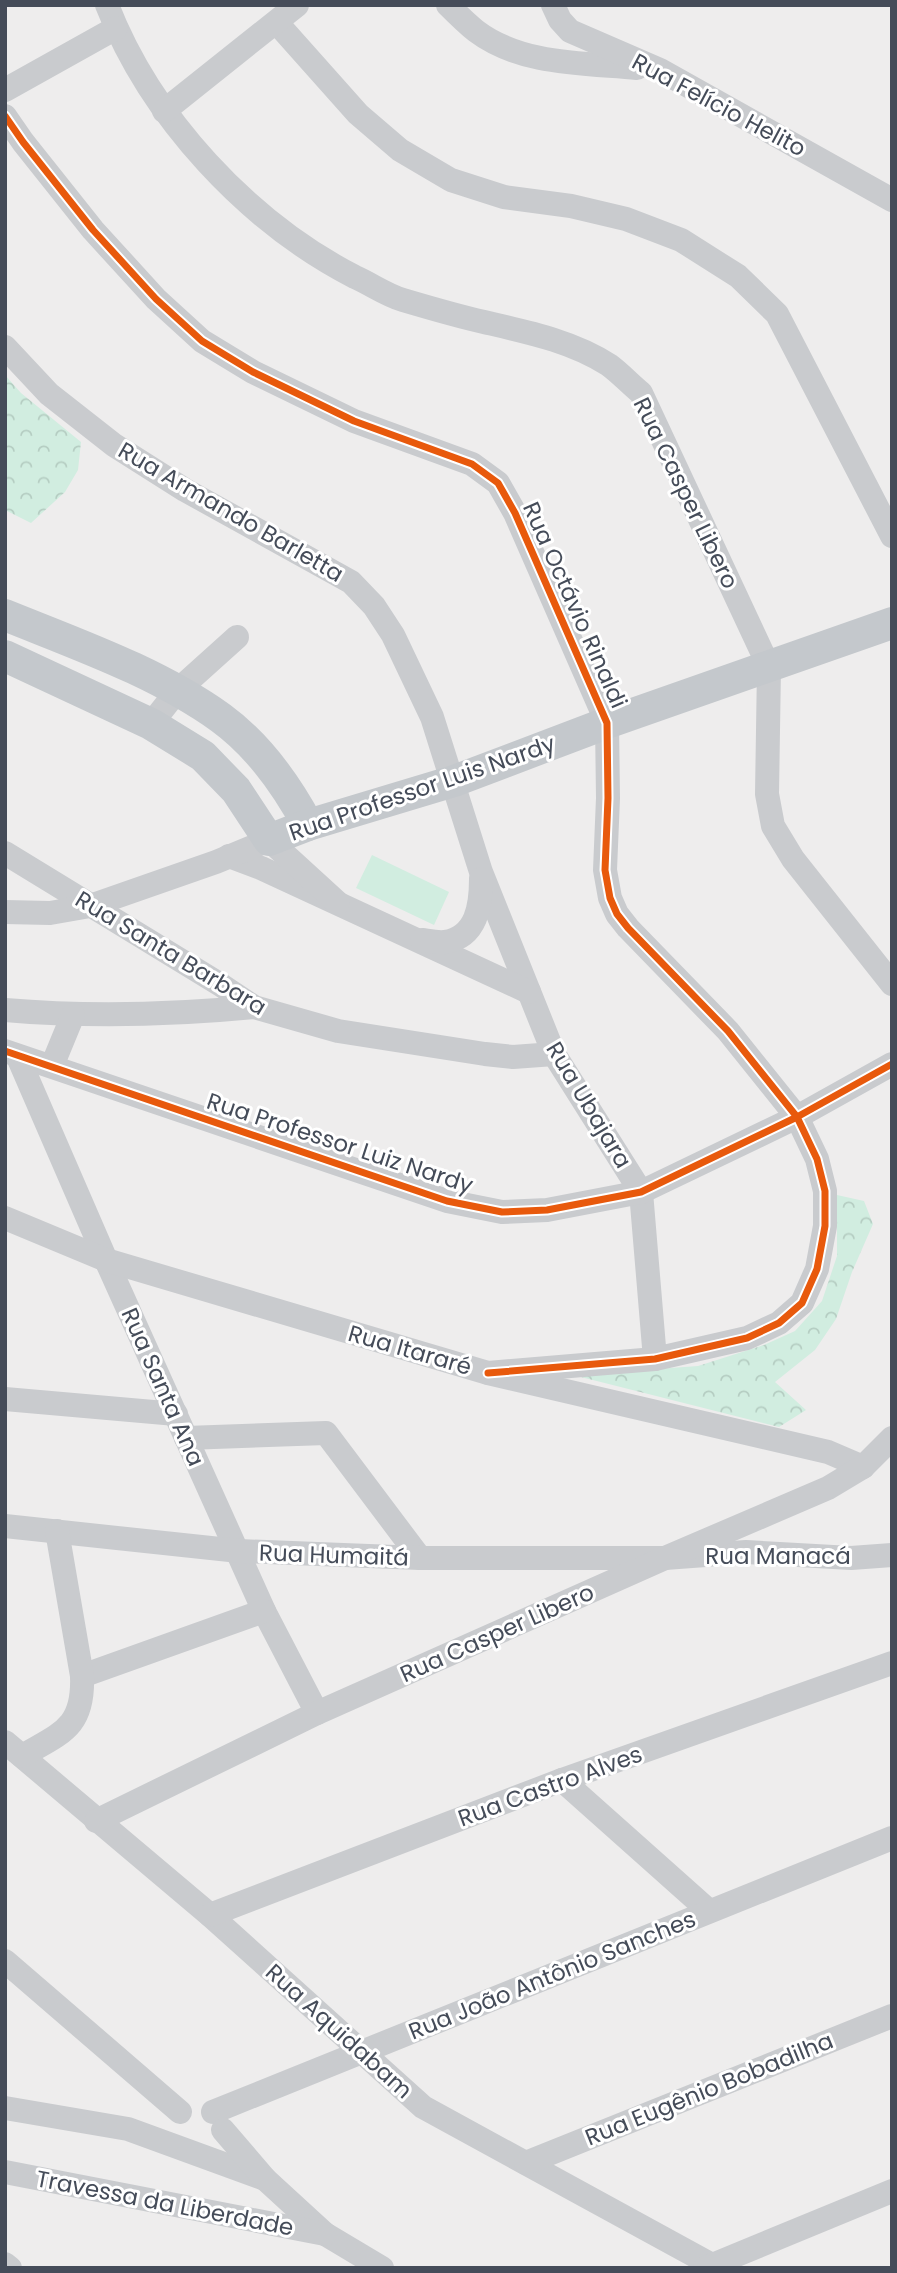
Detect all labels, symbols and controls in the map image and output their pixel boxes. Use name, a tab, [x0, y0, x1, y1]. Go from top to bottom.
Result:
street label: Rua Felício Helito	[626, 46, 812, 164]
street label: Rua Casper Libero	[626, 392, 746, 594]
street label: Rua Armando Barletta	[112, 434, 350, 590]
street label: Rua Octávio Rinaldi	[515, 497, 635, 713]
street label: Rua Professor Luis Nardy	[285, 727, 559, 849]
street label: Rua Santa Barbara	[69, 883, 273, 1023]
street label: Rua Ubajara	[539, 1036, 639, 1174]
street label: Rua Professor Luiz Nardy	[203, 1085, 477, 1201]
street label: Rua Santa Ana	[114, 1303, 212, 1471]
street label: Rua Itararé	[345, 1317, 475, 1383]
street label: Rua Humaitá	[259, 1536, 409, 1574]
street label: Rua Manacá	[705, 1540, 851, 1572]
street label: Rua Casper Libero	[395, 1576, 599, 1690]
street label: Rua Castro Alves	[453, 1738, 647, 1834]
street label: Rua João Antônio Sanches	[404, 1903, 700, 2047]
street label: Rua Aquidabam	[259, 1956, 419, 2106]
street label: Rua Eugênio Bobadilha	[580, 2025, 838, 2153]
street label: Travessa da Liberdade	[34, 2162, 296, 2244]

